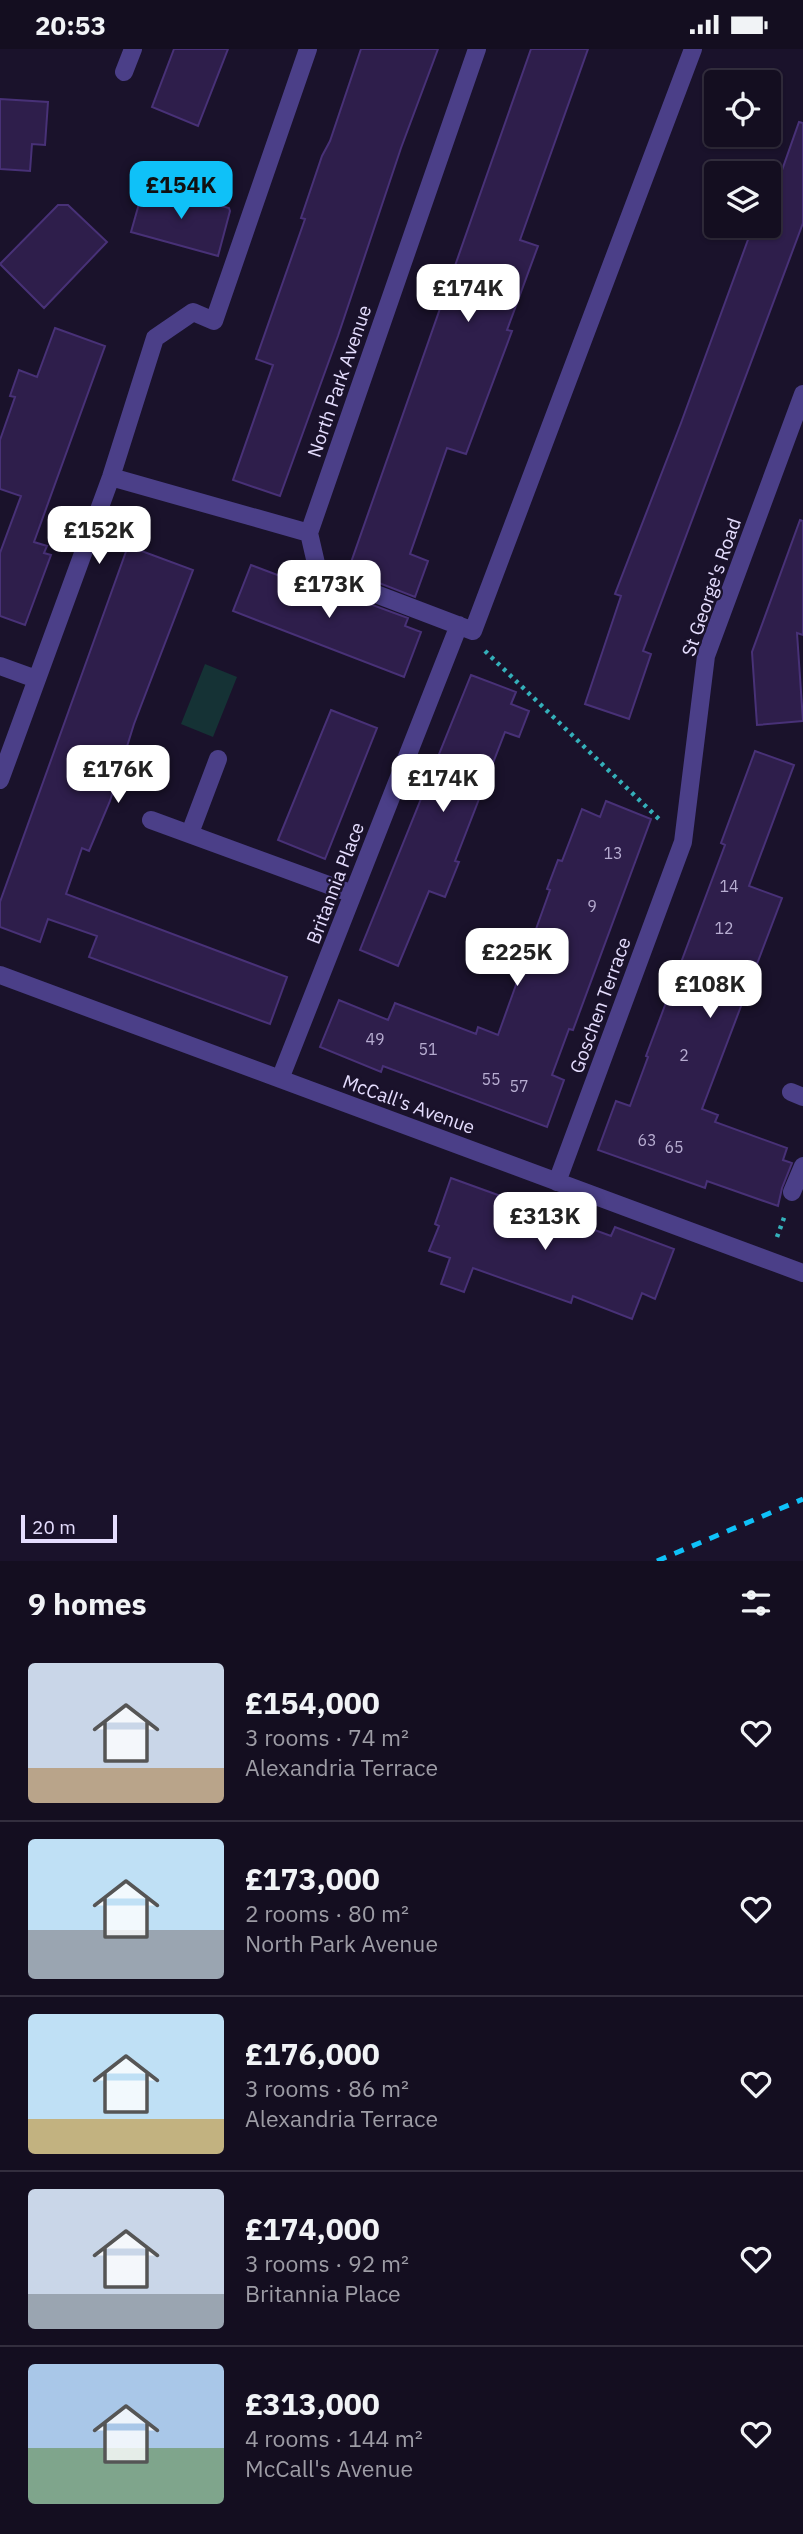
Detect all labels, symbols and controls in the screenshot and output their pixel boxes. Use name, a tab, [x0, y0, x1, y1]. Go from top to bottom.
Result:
text: 20:53	[35, 8, 106, 42]
map controls	[704, 70, 781, 238]
button: locate	[704, 70, 781, 147]
button: layers	[704, 161, 781, 238]
pin: £154K	[132, 162, 230, 221]
text: £154K	[146, 169, 216, 199]
pin: £174K	[419, 265, 517, 324]
text: £174K	[433, 272, 503, 302]
street label: North Park Avenue	[302, 302, 376, 460]
pin: £152K	[50, 507, 148, 566]
text: £152K	[64, 514, 134, 544]
street label: St George's Road	[676, 515, 746, 659]
pin: £173K	[280, 561, 378, 620]
text: £173K	[294, 568, 364, 598]
pin: £176K	[69, 745, 167, 805]
text: £176K	[83, 753, 153, 783]
pin: £174K	[394, 755, 492, 814]
text: £174K	[408, 762, 478, 792]
street label: Britannia Place	[301, 819, 369, 947]
house number: 13	[603, 843, 623, 863]
house number: 14	[719, 876, 739, 896]
house number: 9	[587, 896, 597, 916]
house number: 12	[714, 918, 734, 938]
pin: £225K	[468, 929, 566, 988]
street label: Goschen Terrace	[564, 934, 636, 1076]
text: £225K	[482, 936, 552, 966]
pin: £108K	[661, 961, 759, 1020]
text: £108K	[675, 968, 745, 998]
house number: 49	[365, 1029, 385, 1049]
house number: 51	[418, 1039, 438, 1059]
house number: 2	[679, 1045, 689, 1065]
street label: McCall's Avenue	[340, 1069, 478, 1139]
house number: 55	[481, 1069, 501, 1089]
house number: 57	[509, 1076, 529, 1096]
house number: 63	[637, 1130, 657, 1150]
house number: 65	[664, 1137, 684, 1157]
pin: £313K	[496, 1193, 594, 1252]
text: £313K	[510, 1200, 580, 1230]
scale bar	[21, 1512, 117, 1544]
text: 20 m	[32, 1515, 76, 1539]
text: 9 homes	[28, 1584, 147, 1623]
icon: filters	[737, 1584, 775, 1622]
text: £154,000	[245, 1683, 380, 1722]
icon: home	[84, 1691, 168, 1775]
icon: heart	[737, 1714, 775, 1752]
text: 3 rooms · 74 m²	[245, 1722, 409, 1752]
text: Alexandria Terrace	[245, 1752, 438, 1782]
text: £173,000	[245, 1859, 380, 1898]
icon: home	[84, 1867, 168, 1951]
icon: heart	[737, 1890, 775, 1928]
text: 2 rooms · 80 m²	[245, 1898, 409, 1928]
text: North Park Avenue	[245, 1928, 438, 1958]
text: £176,000	[245, 2034, 380, 2073]
icon: home	[84, 2042, 168, 2126]
icon: heart	[737, 2065, 775, 2103]
text: 3 rooms · 86 m²	[245, 2073, 409, 2103]
text: Alexandria Terrace	[245, 2103, 438, 2133]
text: £174,000	[245, 2209, 380, 2248]
icon: home	[84, 2217, 168, 2301]
icon: heart	[737, 2240, 775, 2278]
text: 3 rooms · 92 m²	[245, 2248, 409, 2278]
text: Britannia Place	[245, 2278, 401, 2308]
text: £313,000	[245, 2384, 380, 2423]
icon: home	[84, 2392, 168, 2476]
icon: heart	[737, 2415, 775, 2453]
text: 4 rooms · 144 m²	[245, 2423, 423, 2453]
text: McCall's Avenue	[245, 2453, 413, 2483]

